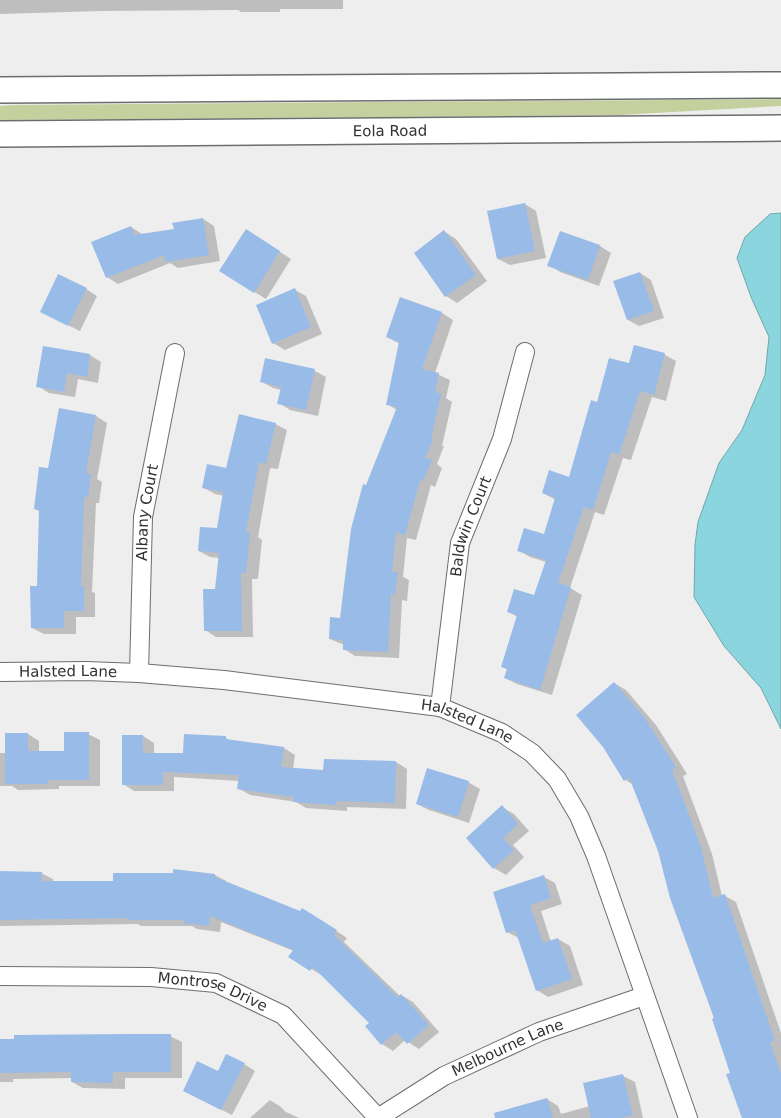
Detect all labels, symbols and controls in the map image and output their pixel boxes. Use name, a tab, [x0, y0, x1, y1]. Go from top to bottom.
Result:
street label: Eola Road	[353, 122, 427, 140]
street label: Albany Court	[133, 462, 162, 561]
street label: Baldwin Court	[447, 473, 495, 578]
street label: Halsted Lane	[19, 662, 117, 681]
street label: Halsted Lane	[420, 696, 517, 747]
street label: Montrose Drive	[157, 969, 270, 1015]
street label: Melbourne Lane	[449, 1015, 566, 1080]

